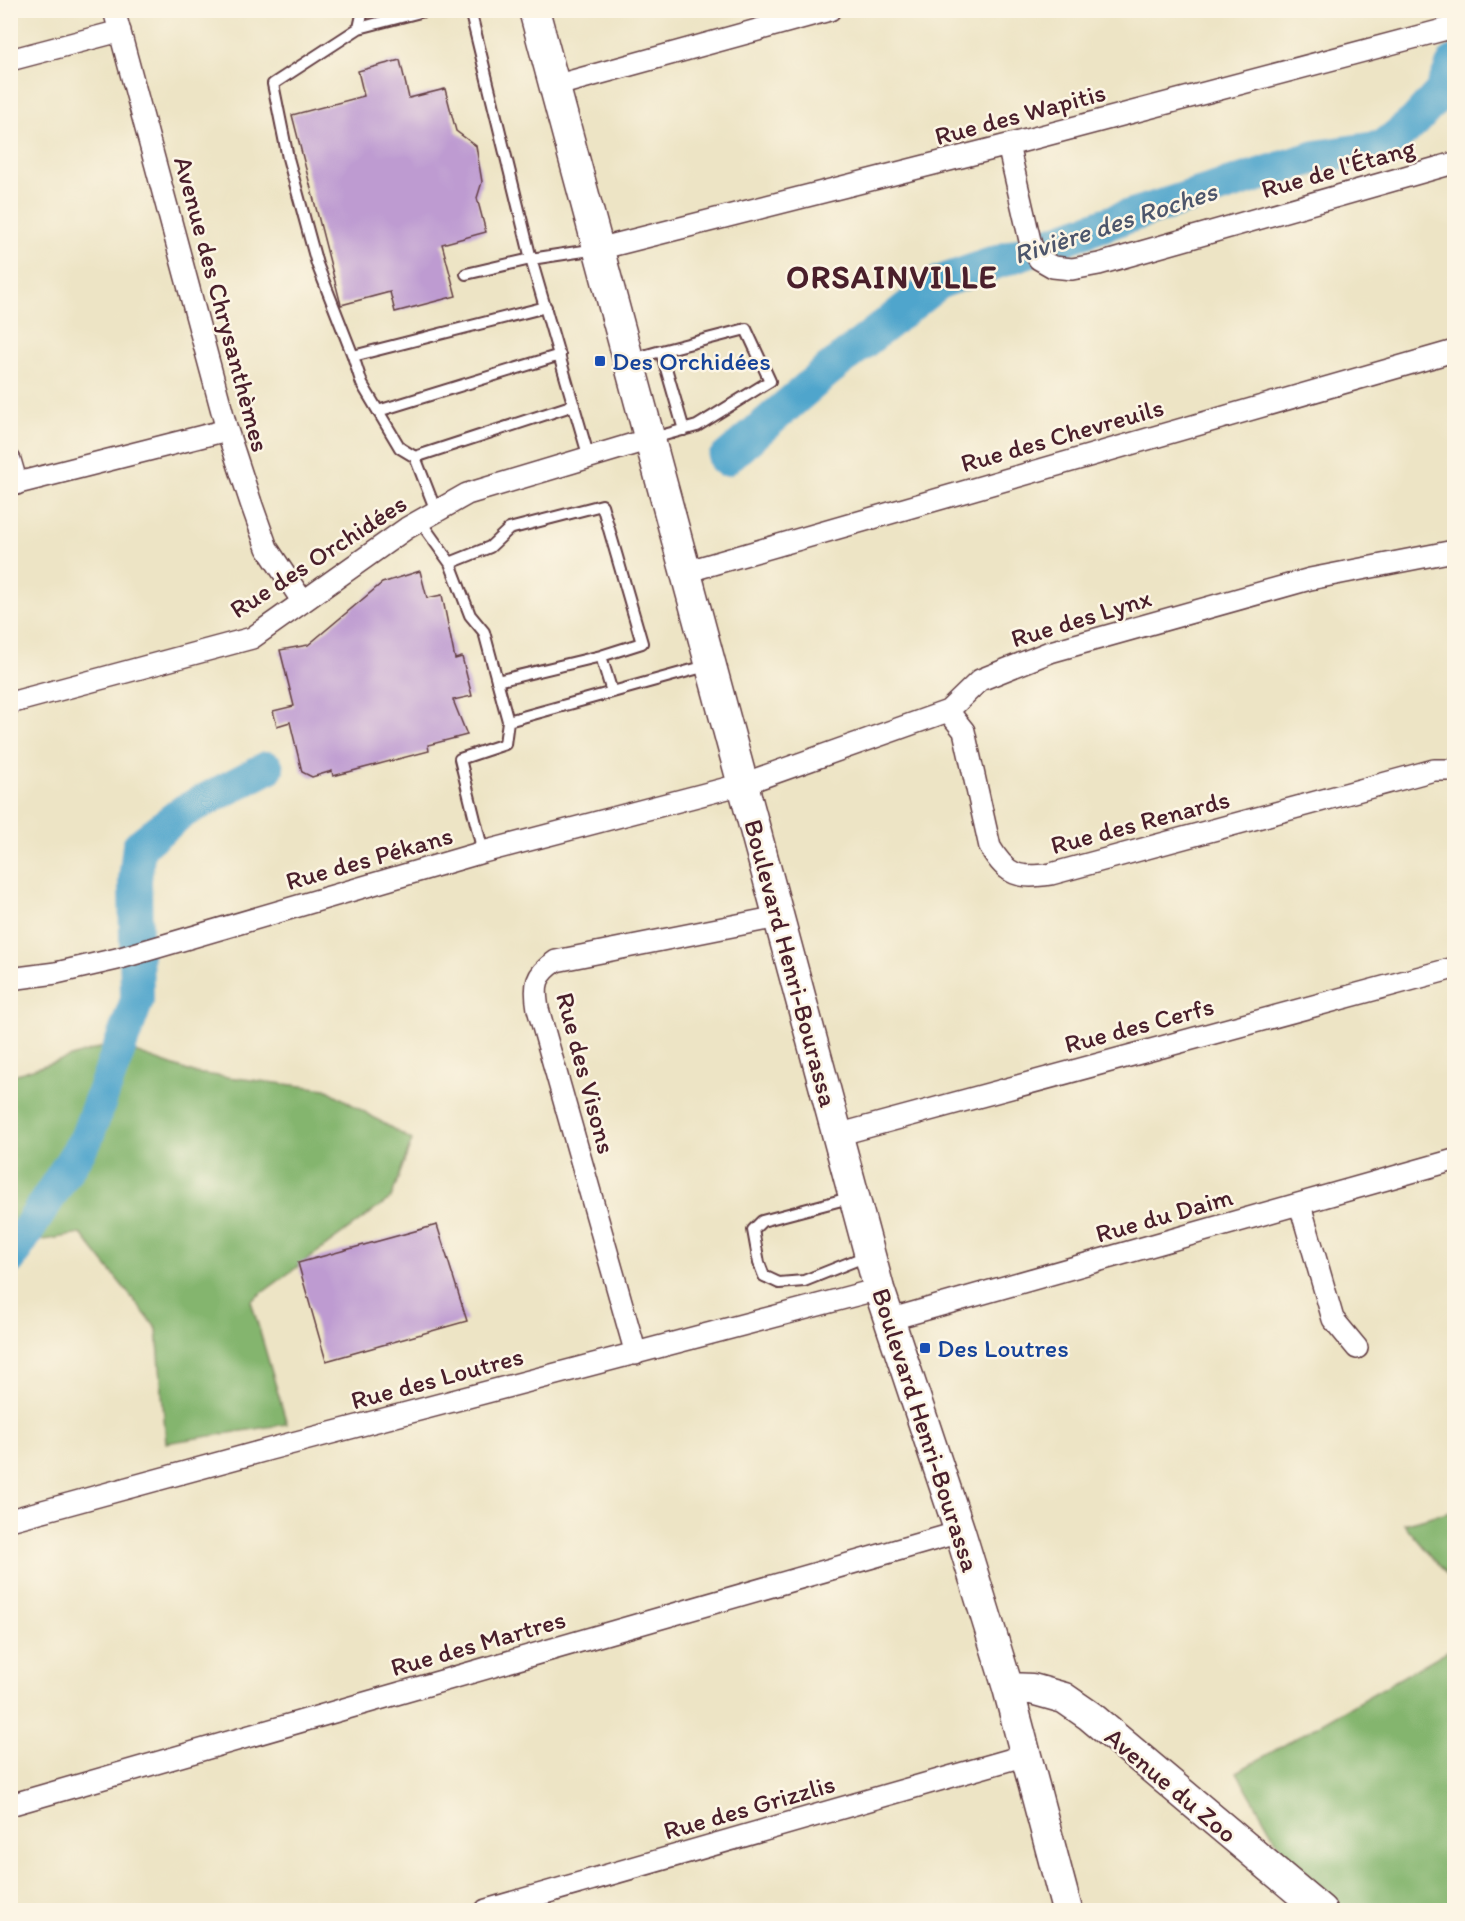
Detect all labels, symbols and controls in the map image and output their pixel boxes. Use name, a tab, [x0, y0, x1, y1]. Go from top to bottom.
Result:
street label: Rue des Wapitis	[931, 76, 1109, 152]
street label: Rue de l'Étang	[1257, 131, 1419, 205]
street label: Avenue des Chrysanthèmes	[167, 153, 277, 455]
water label: Rivière des Roches	[1009, 174, 1222, 271]
district label: ORSAINVILLE	[786, 258, 998, 296]
place label: Des Orchidées	[612, 345, 771, 377]
marker: Des Orchidées	[593, 354, 607, 368]
street label: Rue des Chevreuils	[957, 391, 1167, 479]
street label: Rue des Orchidées	[224, 487, 412, 625]
street label: Rue des Lynx	[1007, 582, 1155, 654]
street label: Rue des Renards	[1047, 783, 1233, 861]
street label: Boulevard Henri-Bourassa	[737, 816, 845, 1111]
street label: Rue des Pékans	[282, 819, 456, 897]
street label: Rue des Visons	[549, 989, 623, 1157]
street label: Rue des Cerfs	[1061, 990, 1217, 1060]
street label: Rue du Daim	[1092, 1180, 1236, 1250]
street label: Boulevard Henri-Bourassa	[865, 1284, 987, 1576]
place label: Des Loutres	[937, 1332, 1069, 1364]
street label: Rue des Loutres	[347, 1340, 527, 1416]
marker: Des Loutres	[918, 1341, 932, 1355]
street label: Rue des Martres	[387, 1603, 569, 1683]
street label: Avenue du Zoo	[1098, 1720, 1244, 1850]
street label: Rue des Grizzlis	[660, 1767, 838, 1847]

